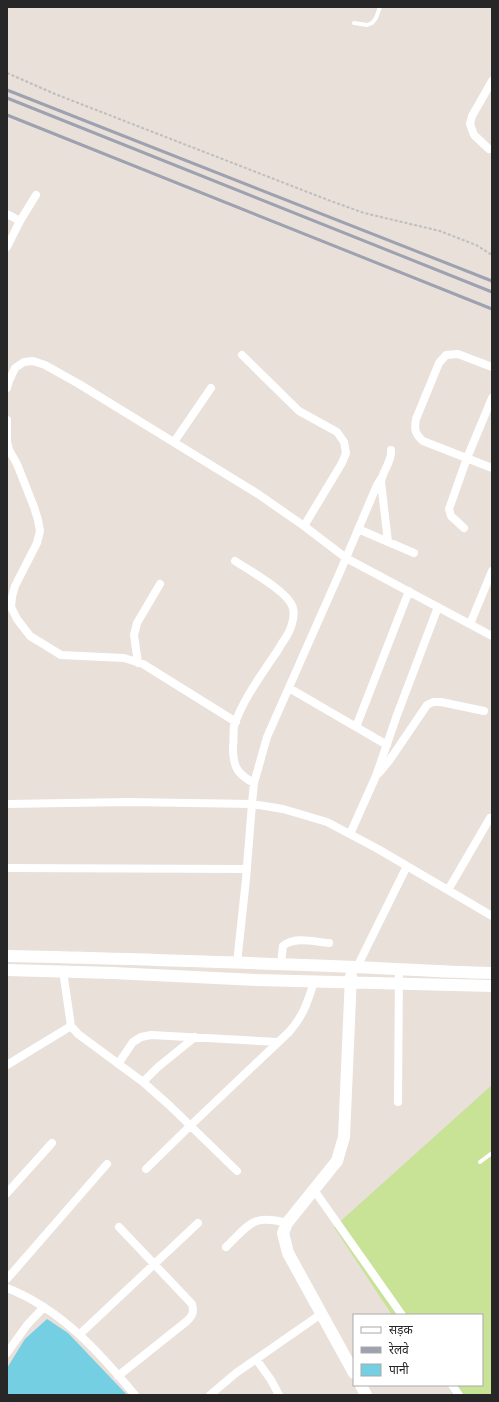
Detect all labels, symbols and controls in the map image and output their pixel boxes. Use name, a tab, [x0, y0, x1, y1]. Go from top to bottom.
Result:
legend	[353, 1314, 483, 1386]
text: सड़क	[389, 1321, 414, 1338]
text: रेलवे	[389, 1341, 409, 1358]
text: पानी	[389, 1361, 410, 1378]

